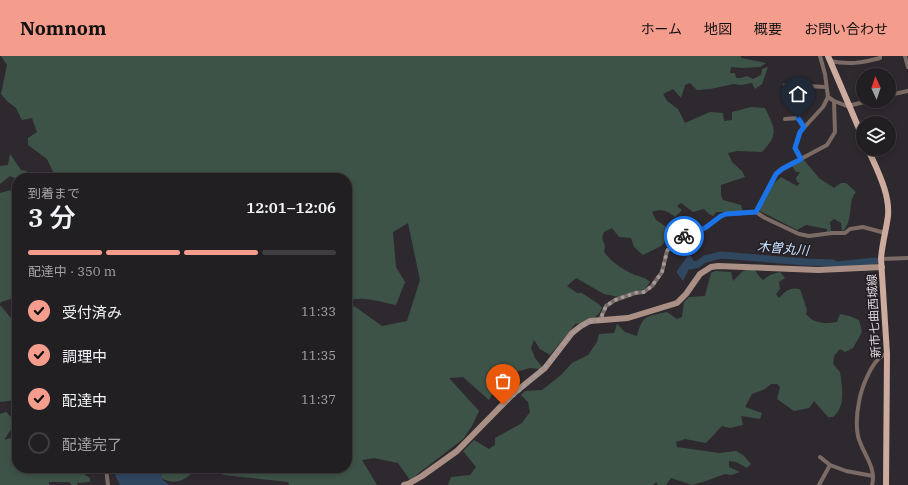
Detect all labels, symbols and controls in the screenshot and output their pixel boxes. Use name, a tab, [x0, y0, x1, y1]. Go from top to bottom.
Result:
text: Nomnom	[20, 16, 106, 40]
text: ホーム	[640, 20, 682, 38]
text: 地図	[704, 20, 732, 38]
text: 概要	[754, 20, 782, 38]
text: お問い合わせ	[804, 20, 888, 38]
north arrow	[856, 68, 896, 108]
map controls	[856, 68, 896, 156]
pin	[781, 77, 815, 118]
icon: home	[787, 83, 809, 105]
button: layers	[856, 116, 896, 156]
text: 到着まで	[28, 185, 80, 202]
text: 12:01–12:06	[246, 198, 336, 217]
text: 3 分	[28, 200, 76, 234]
courier	[664, 216, 704, 256]
icon: bike	[673, 225, 695, 247]
water label: 木曽丸川	[756, 238, 812, 259]
text: 配達中 · 350 m	[28, 263, 116, 280]
street label: 新市七曲西城線	[864, 274, 883, 358]
icon: check	[28, 300, 50, 322]
text: 受付済み	[62, 303, 122, 322]
text: 11:33	[301, 303, 336, 320]
icon: check	[28, 344, 50, 366]
text: 調理中	[62, 347, 107, 366]
text: 11:35	[301, 347, 336, 364]
pin	[486, 364, 520, 405]
icon: bag	[492, 370, 514, 392]
icon: check	[28, 388, 50, 410]
text: 配達中	[62, 391, 107, 410]
text: 11:37	[301, 391, 336, 408]
text: 配達完了	[62, 435, 122, 454]

